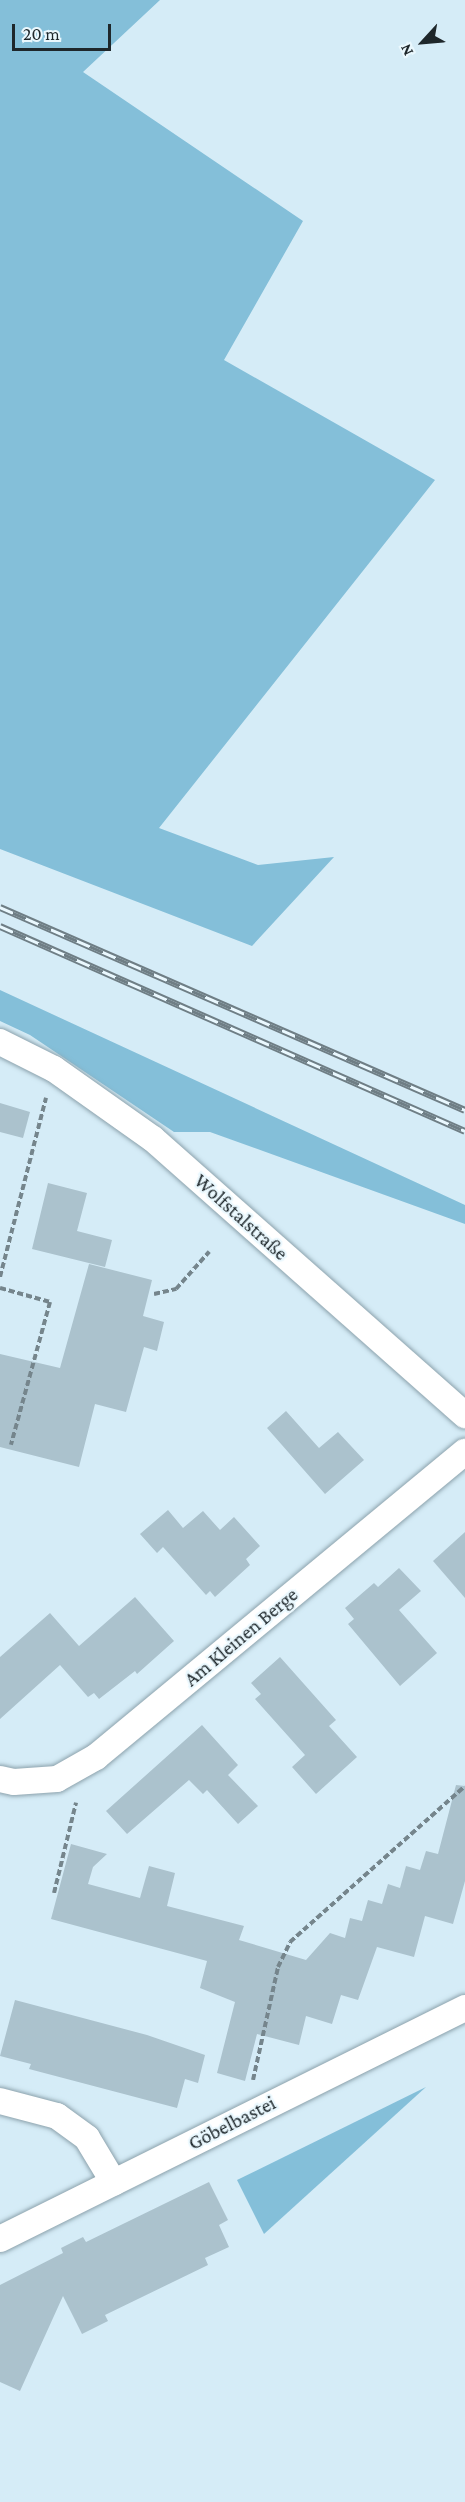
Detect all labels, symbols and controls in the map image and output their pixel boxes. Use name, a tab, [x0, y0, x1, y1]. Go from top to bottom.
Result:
scale bar	[15, 12, 114, 50]
north arrow	[393, 12, 453, 72]
text: 20 m	[23, 24, 60, 44]
text: N	[396, 41, 416, 59]
street label: Wolfstalstraße	[189, 1169, 293, 1265]
street label: Am Kleinen Berge	[179, 1583, 303, 1691]
street label: Göbelbastei	[184, 2091, 280, 2155]

